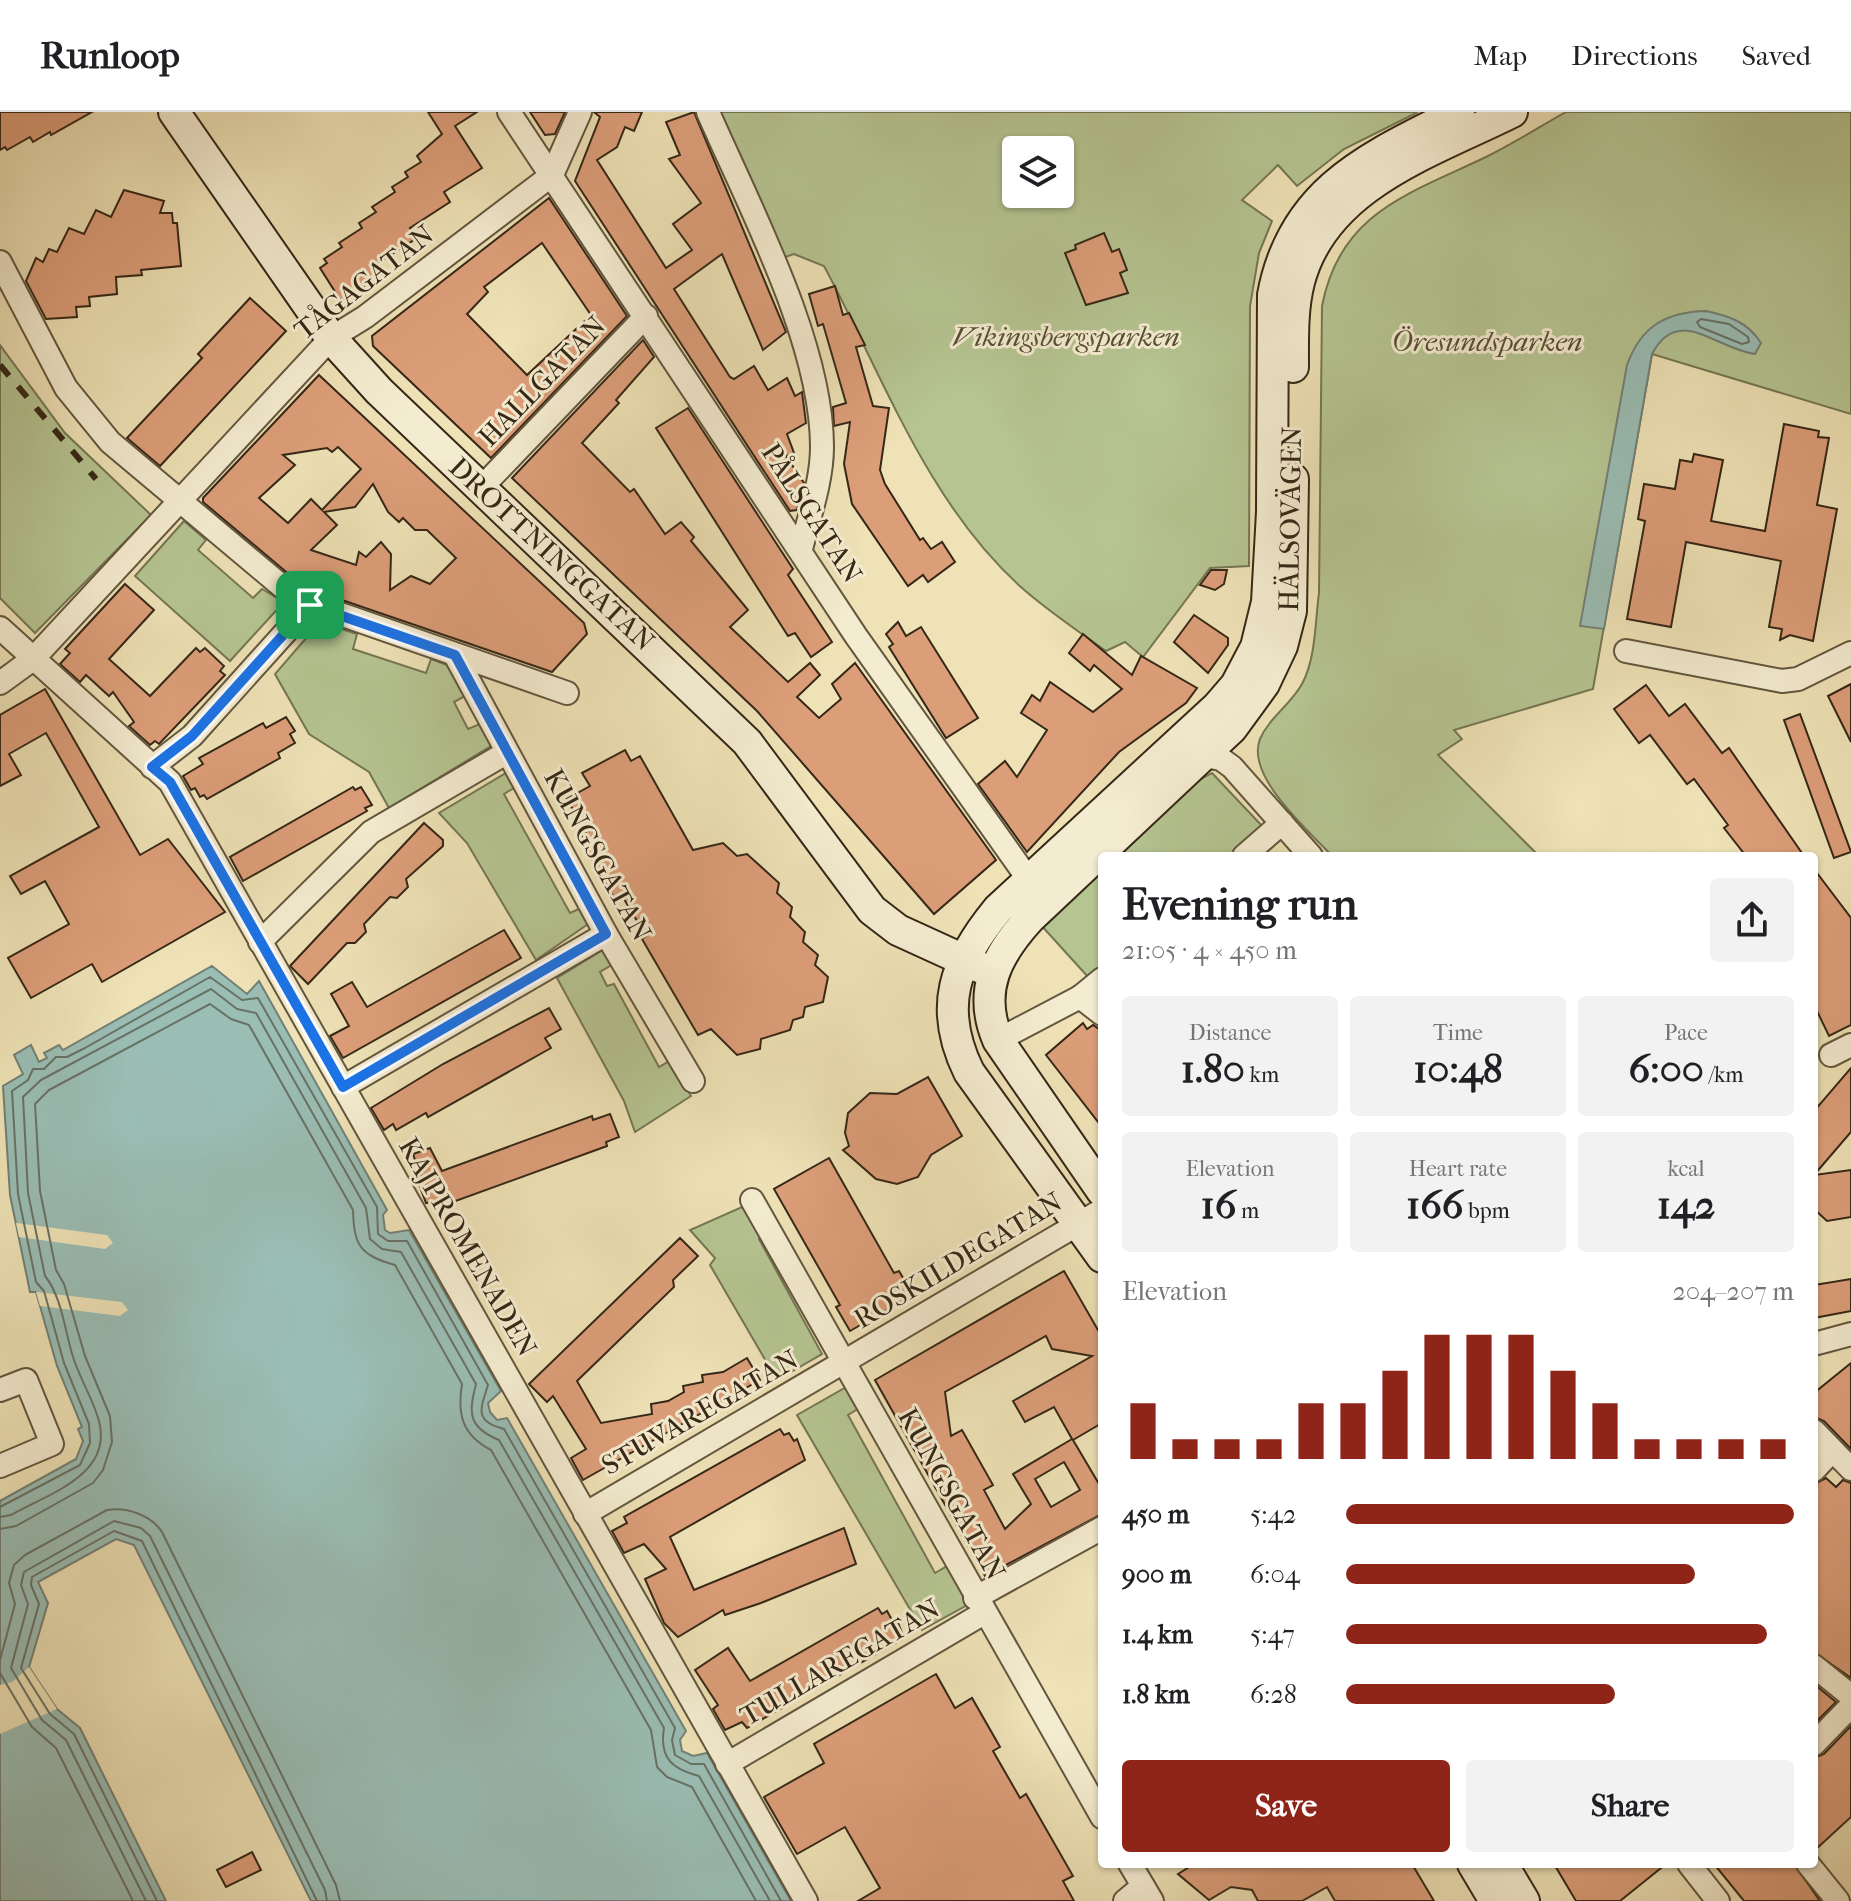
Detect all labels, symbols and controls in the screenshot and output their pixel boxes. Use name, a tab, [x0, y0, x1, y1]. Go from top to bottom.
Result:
text: Runloop	[40, 33, 180, 78]
text: Map	[1474, 39, 1527, 72]
text: Directions	[1571, 39, 1698, 72]
text: Saved	[1742, 39, 1811, 72]
map controls	[1002, 136, 1074, 208]
button: layers	[1002, 136, 1074, 208]
street label: TÅGAGATAN	[288, 217, 440, 347]
street label: HALLGATAN	[471, 309, 613, 453]
park label: Vikingsbergsparken	[952, 320, 1180, 353]
park label: Öresundsparken	[1392, 325, 1582, 358]
street label: HÄLSOVÄGEN	[1272, 426, 1308, 612]
street label: PÅLSGATAN	[755, 437, 869, 589]
street label: DROTTNINGGATAN	[442, 450, 662, 658]
pin	[276, 571, 344, 639]
icon: arrive	[288, 583, 332, 627]
street label: KUNGSGATAN	[537, 763, 659, 947]
button: share	[1710, 878, 1794, 962]
text: Evening run	[1122, 879, 1357, 930]
text: 21:05 · 4 × 450 m	[1122, 935, 1297, 966]
text: Distance	[1189, 1020, 1271, 1046]
text: Time	[1433, 1020, 1483, 1046]
text: Pace	[1664, 1020, 1708, 1046]
text: 1.80	[1181, 1046, 1245, 1092]
text: 10:48	[1413, 1046, 1503, 1092]
text: 6:00	[1628, 1046, 1704, 1092]
text: km	[1245, 1062, 1279, 1088]
text: /km	[1704, 1062, 1744, 1088]
street label: KAJPROMENADEN	[392, 1132, 544, 1362]
text: Elevation	[1186, 1156, 1274, 1182]
text: Heart rate	[1409, 1156, 1507, 1182]
text: kcal	[1667, 1156, 1705, 1182]
text: 16	[1201, 1182, 1236, 1228]
text: 166	[1406, 1182, 1464, 1228]
text: 142	[1657, 1182, 1715, 1228]
street label: ROSKILDEGATAN	[848, 1185, 1068, 1335]
text: m	[1236, 1198, 1259, 1224]
text: bpm	[1464, 1198, 1510, 1224]
text: Elevation	[1122, 1276, 1227, 1307]
text: 204–207 m	[1672, 1276, 1794, 1307]
street label: STUVAREGATAN	[596, 1342, 804, 1482]
street label: KUNGSGATAN	[891, 1402, 1013, 1586]
text: 450 m	[1122, 1499, 1189, 1530]
text: 5:42	[1250, 1499, 1296, 1530]
text: 900 m	[1122, 1559, 1192, 1590]
text: 6:04	[1250, 1559, 1300, 1590]
street label: TULLAREGATAN	[734, 1591, 946, 1733]
text: 1.4 km	[1122, 1619, 1193, 1650]
text: 5:47	[1250, 1619, 1295, 1650]
text: 1.8 km	[1122, 1679, 1190, 1710]
text: 6:28	[1250, 1679, 1297, 1710]
button: Save	[1122, 1760, 1450, 1852]
button: Share	[1466, 1760, 1794, 1852]

